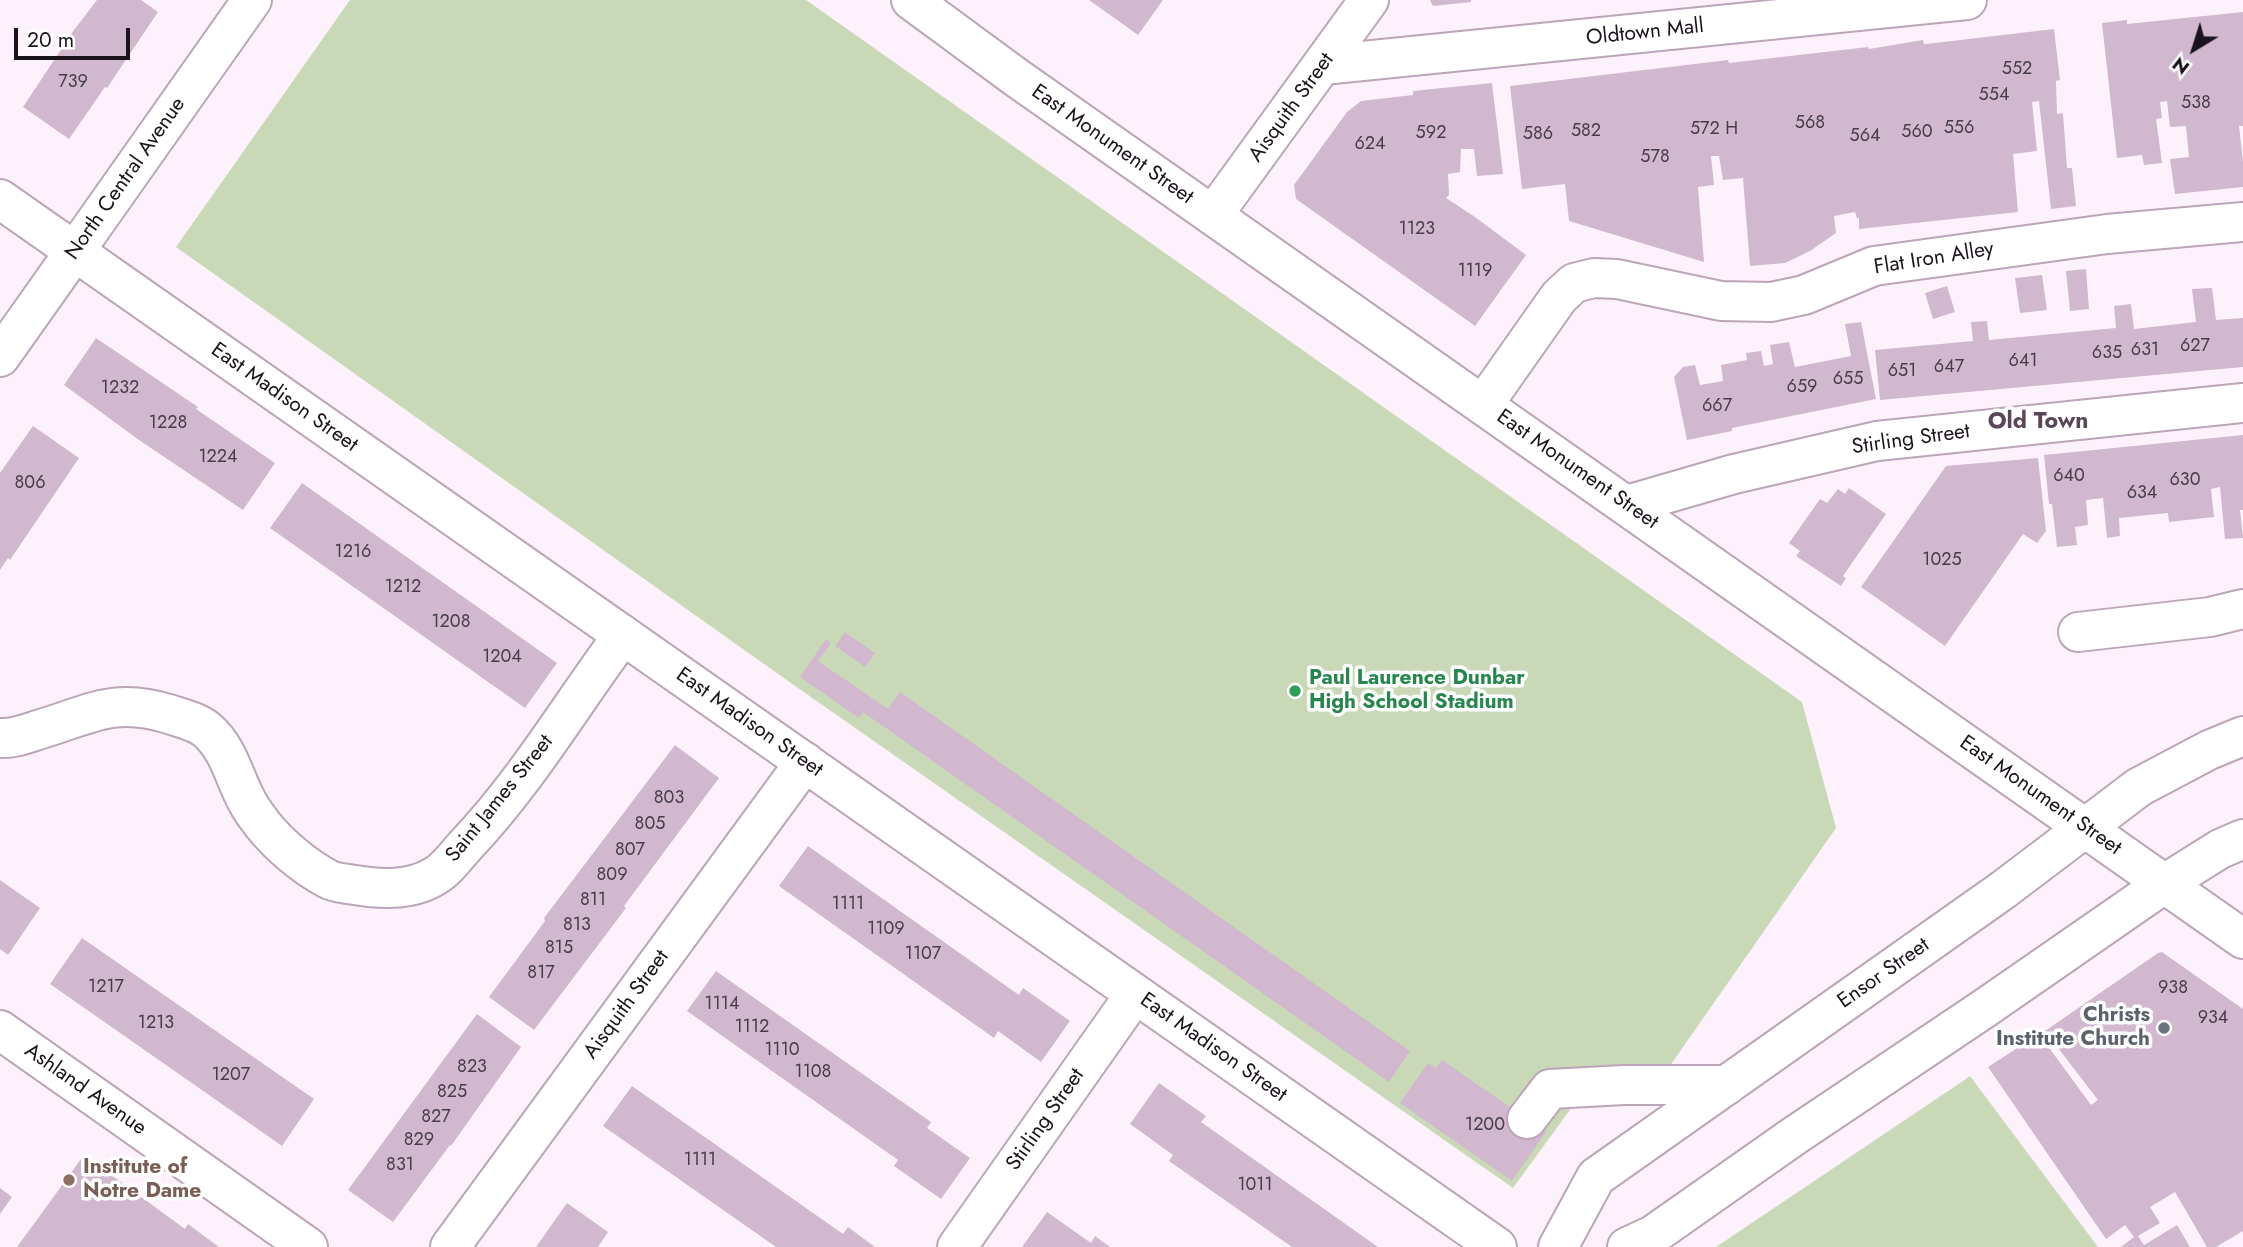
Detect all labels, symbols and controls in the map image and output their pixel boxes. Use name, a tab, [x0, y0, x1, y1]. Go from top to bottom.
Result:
scale bar	[18, 14, 133, 58]
street label: Oldtown Mall	[1585, 14, 1705, 52]
north arrow	[2159, 14, 2229, 84]
text: 20 m	[27, 25, 74, 55]
street label: Aisquith Street	[1244, 49, 1340, 167]
text: N	[2167, 51, 2195, 81]
house number: 552	[2002, 59, 2032, 81]
house number: 739	[58, 72, 88, 94]
street label: East Monument Street	[1026, 80, 1198, 210]
house number: 554	[1979, 85, 2009, 107]
street label: North Central Avenue	[60, 93, 192, 265]
house number: 538	[2181, 93, 2211, 115]
house number: 568	[1795, 113, 1825, 135]
house number: 556	[1944, 118, 1974, 140]
house number: 572 H	[1690, 119, 1738, 141]
house number: 582	[1571, 121, 1601, 143]
house number: 560	[1901, 122, 1933, 144]
house number: 592	[1416, 123, 1446, 145]
house number: 586	[1523, 124, 1553, 146]
house number: 564	[1849, 126, 1881, 148]
house number: 624	[1354, 134, 1386, 156]
house number: 578	[1640, 147, 1670, 169]
house number: 1123	[1399, 219, 1435, 241]
street label: Flat Iron Alley	[1872, 237, 1996, 281]
house number: 1119	[1458, 261, 1492, 283]
house number: 627	[2180, 336, 2210, 358]
street label: East Madison Street	[206, 338, 362, 458]
house number: 631	[2131, 340, 2159, 362]
house number: 635	[2092, 343, 2122, 365]
house number: 641	[2009, 351, 2037, 373]
house number: 647	[1934, 357, 1964, 379]
house number: 651	[1888, 361, 1916, 383]
house number: 655	[1833, 369, 1863, 391]
house number: 659	[1787, 377, 1817, 399]
house number: 1232	[101, 378, 139, 400]
house number: 667	[1702, 396, 1732, 418]
street label: East Monument Street	[1491, 405, 1663, 535]
district label: Old Town	[1988, 408, 2088, 436]
house number: 1228	[149, 413, 187, 435]
street label: Stirling Street	[1850, 419, 1972, 461]
house number: 1224	[198, 447, 238, 469]
house number: 640	[2053, 466, 2085, 488]
house number: 630	[2170, 470, 2200, 492]
house number: 806	[15, 473, 45, 495]
house number: 634	[2127, 483, 2157, 505]
house number: 1216	[335, 542, 371, 564]
house number: 1025	[1922, 550, 1962, 572]
house number: 1212	[385, 577, 421, 599]
house number: 1208	[432, 612, 470, 634]
house number: 1204	[482, 647, 522, 669]
street label: East Madison Street	[671, 663, 827, 783]
place label: Paul Laurence Dunbar High School Stadium	[1309, 666, 1525, 716]
marker: Paul Laurence Dunbar High School Stadium	[1287, 683, 1303, 699]
street label: Saint James Street	[441, 730, 559, 868]
street label: East Monument Street	[1954, 731, 2126, 861]
house number: 803	[654, 788, 684, 810]
house number: 805	[635, 814, 665, 836]
house number: 807	[615, 840, 645, 862]
house number: 809	[597, 865, 627, 887]
house number: 811	[580, 890, 606, 912]
house number: 1111	[832, 894, 864, 916]
house number: 813	[563, 915, 591, 937]
house number: 1109	[867, 919, 905, 941]
street label: Ensor Street	[1833, 933, 1935, 1015]
house number: 815	[545, 938, 573, 960]
house number: 1107	[905, 944, 941, 966]
street label: Aisquith Street	[579, 946, 675, 1064]
house number: 817	[527, 963, 555, 985]
house number: 1217	[88, 977, 124, 999]
house number: 938	[2158, 978, 2188, 1000]
street label: East Madison Street	[1135, 988, 1291, 1108]
house number: 1114	[705, 994, 739, 1016]
place label: Christs Institute Church	[1996, 1003, 2150, 1053]
house number: 934	[2198, 1008, 2228, 1030]
house number: 1213	[138, 1013, 174, 1035]
house number: 1112	[735, 1017, 769, 1039]
marker: Christs Institute Church	[2156, 1020, 2172, 1036]
street label: Ashland Avenue	[19, 1039, 151, 1141]
house number: 1110	[764, 1040, 800, 1062]
house number: 823	[457, 1057, 487, 1079]
house number: 1108	[795, 1062, 831, 1084]
street label: Stirling Street	[1002, 1064, 1090, 1176]
house number: 1207	[212, 1065, 250, 1087]
house number: 825	[437, 1082, 467, 1104]
house number: 827	[421, 1107, 451, 1129]
house number: 1200	[1465, 1115, 1505, 1137]
house number: 829	[404, 1130, 434, 1152]
house number: 1111	[684, 1150, 716, 1172]
place label: Institute of Notre Dame	[83, 1155, 201, 1205]
house number: 831	[386, 1155, 414, 1177]
marker: Institute of Notre Dame	[61, 1172, 77, 1188]
house number: 1011	[1237, 1175, 1273, 1197]

